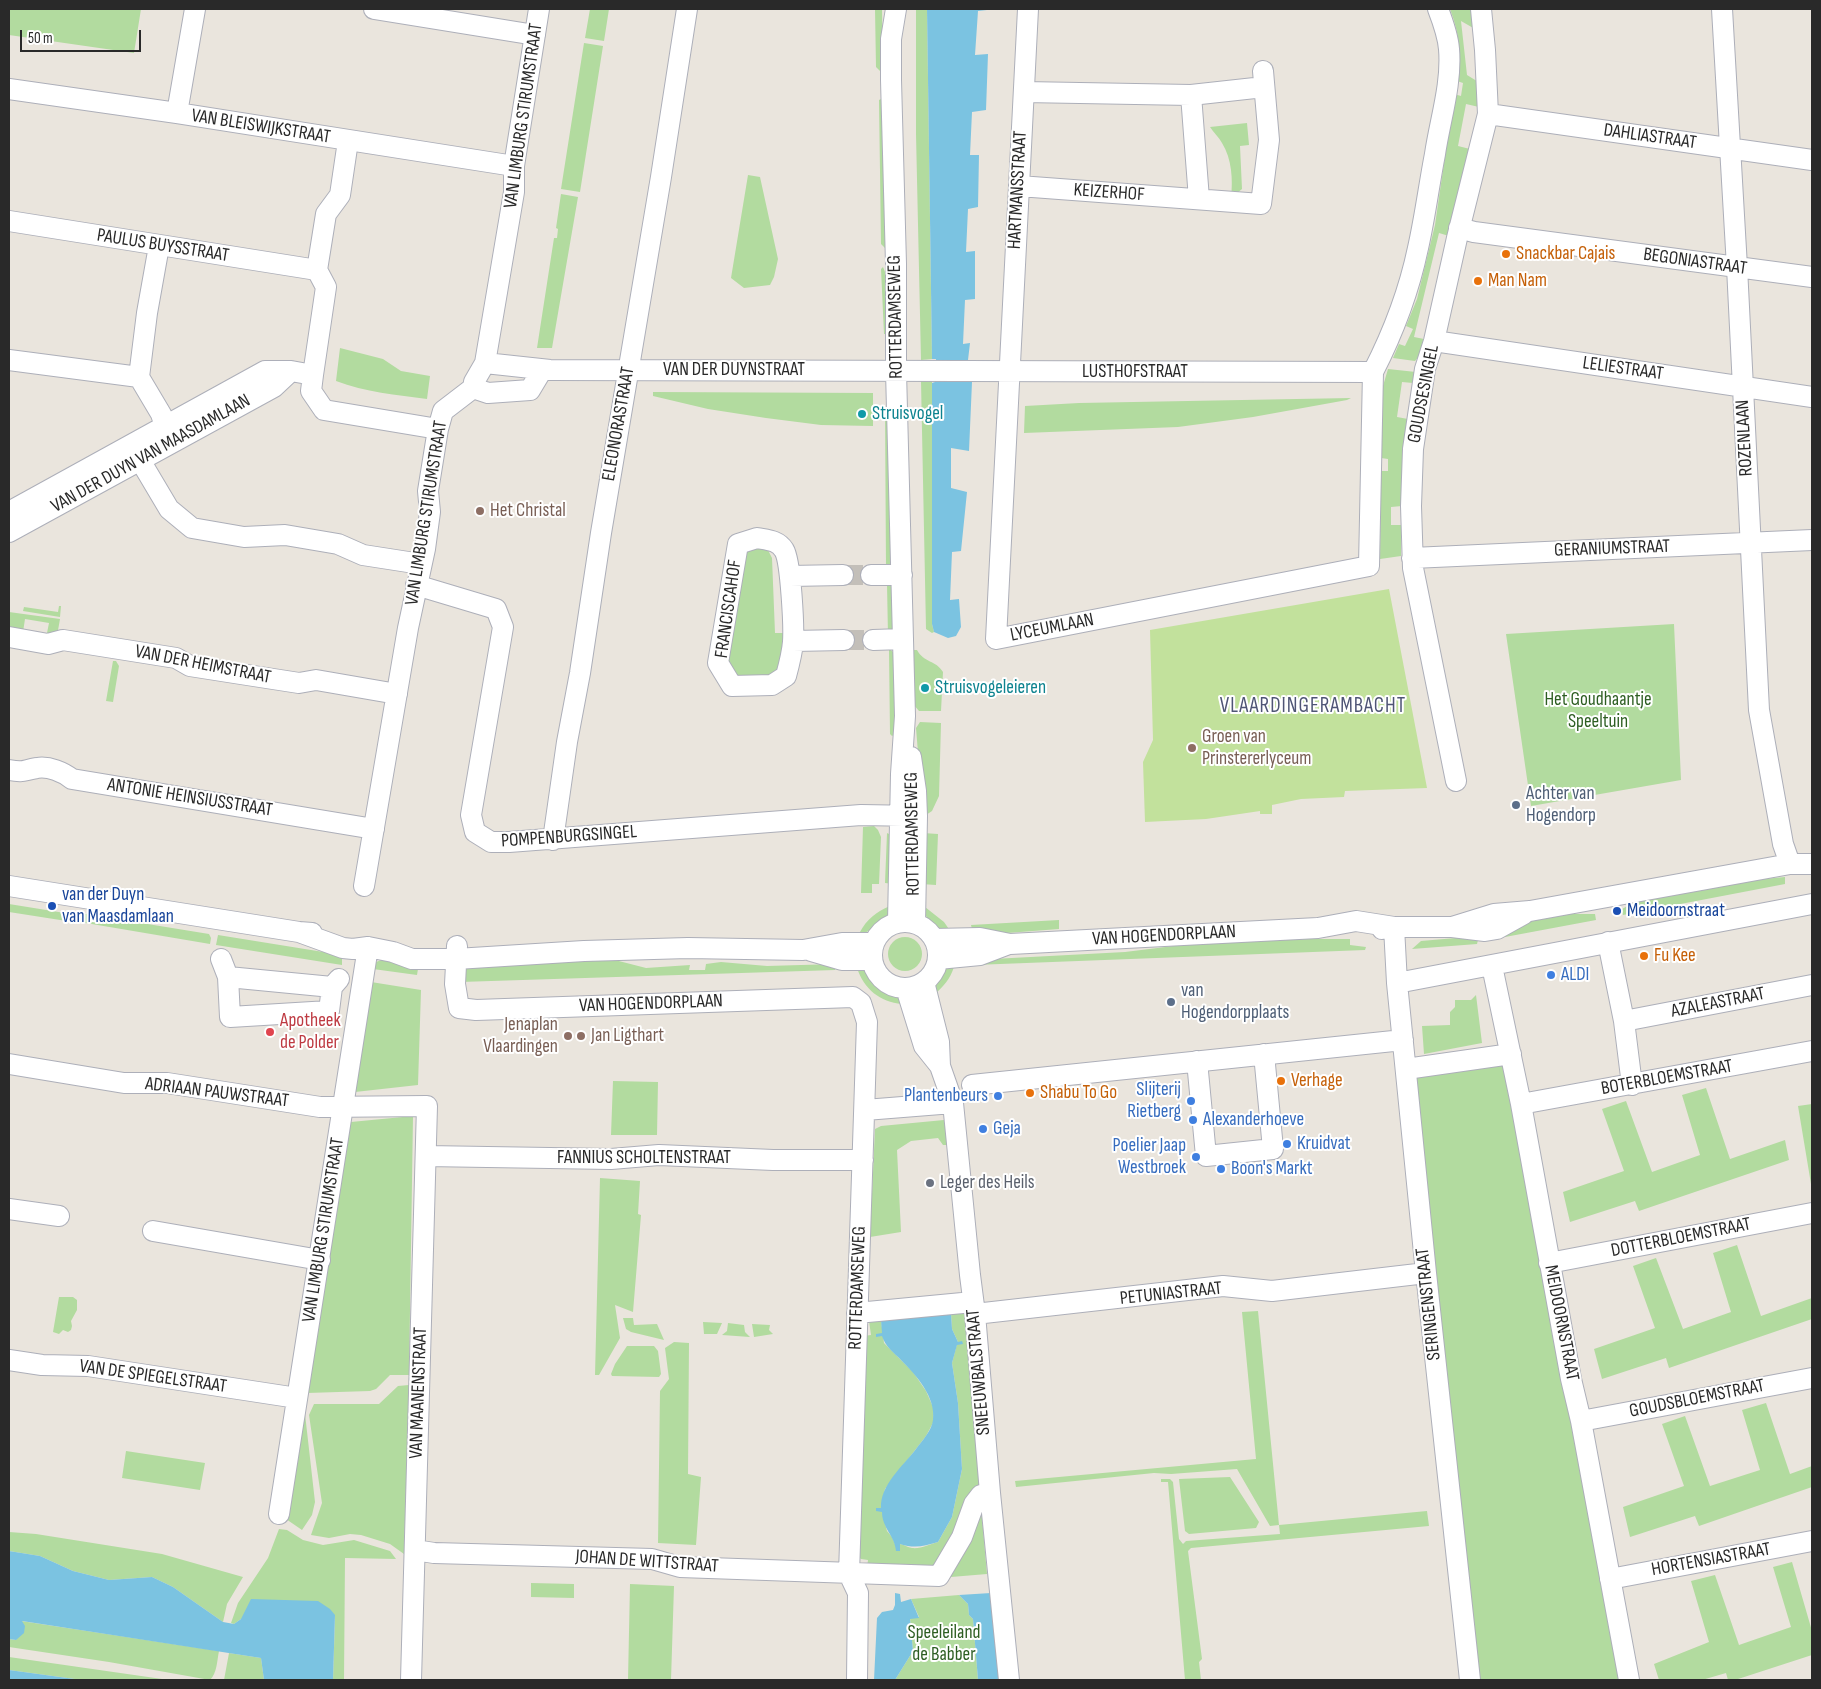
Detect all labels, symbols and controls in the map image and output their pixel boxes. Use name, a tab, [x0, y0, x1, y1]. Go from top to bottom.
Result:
scale bar	[22, 20, 144, 52]
street label: VAN LIMBURG STIRUMSTRAAT	[500, 22, 548, 210]
text: 50 m	[28, 29, 53, 48]
street label: VAN BLEISWIJKSTRAAT	[190, 105, 332, 149]
street label: DAHLIASTRAAT	[1602, 119, 1698, 155]
street label: HARTMANSSTRAAT	[1004, 130, 1032, 250]
street label: KEIZERHOF	[1073, 179, 1145, 207]
street label: PAULUS BUYSSTRAAT	[95, 224, 231, 268]
place label: Snackbar Cajais	[1516, 243, 1615, 265]
street label: BEGONIASTRAAT	[1642, 243, 1748, 281]
marker: Snackbar Cajais	[1500, 248, 1512, 260]
street label: ROTTERDAMSEWEG	[884, 255, 908, 379]
place label: Man Nam	[1488, 270, 1547, 292]
marker: Man Nam	[1472, 275, 1484, 287]
street label: GOUDSESINGEL	[1403, 343, 1445, 445]
street label: LELIESTRAAT	[1581, 352, 1665, 386]
street label: VAN DER DUYNSTRAAT	[663, 359, 805, 381]
street label: LUSTHOFSTRAAT	[1082, 361, 1188, 383]
street label: ELEONORASTRAAT	[598, 365, 640, 483]
street label: VAN DER DUYN VAN MAASDAMLAAN	[48, 390, 254, 518]
street label: ROZENLAAN	[1732, 399, 1758, 477]
place label: Struisvogel	[872, 403, 943, 425]
marker: Struisvogel	[856, 408, 868, 420]
street label: VAN LIMBURG STIRUMSTRAAT	[401, 419, 453, 607]
place label: Het Christal	[490, 500, 566, 522]
marker: Het Christal	[474, 505, 486, 517]
street label: GERANIUMSTRAAT	[1554, 536, 1670, 562]
street label: FRANCISCAHOF	[711, 558, 747, 660]
street label: LYCEUMLAAN	[1008, 609, 1096, 647]
street label: VAN DER HEIMSTRAAT	[133, 641, 273, 689]
place label: Struisvogeleieren	[935, 677, 1046, 699]
marker: Struisvogeleieren	[919, 682, 931, 694]
park label: Het Goudhaantje Speeltuin	[1544, 689, 1652, 733]
district label: VLAARDINGERAMBACHT	[1218, 694, 1408, 720]
place label: Groen van Prinstererlyceum	[1202, 726, 1311, 770]
marker: Groen van Prinstererlyceum	[1186, 742, 1198, 754]
street label: ROTTERDAMSEWEG	[901, 772, 925, 896]
street label: ANTONIE HEINSIUSSTRAAT	[106, 774, 274, 822]
place label: Achter van Hogendorp	[1526, 783, 1596, 827]
marker: Achter van Hogendorp	[1510, 799, 1522, 811]
street label: POMPENBURGSINGEL	[500, 821, 638, 853]
place label: van der Duyn van Maasdamlaan	[62, 884, 174, 928]
marker: van der Duyn van Maasdamlaan	[46, 900, 58, 912]
place label: Meidoornstraat	[1627, 900, 1725, 922]
marker: Meidoornstraat	[1611, 905, 1623, 917]
street label: VAN HOGENDORPLAAN	[1092, 921, 1236, 951]
place label: Fu Kee	[1654, 945, 1696, 967]
marker: Fu Kee	[1638, 950, 1650, 962]
place label: ALDI	[1561, 964, 1589, 986]
marker: ALDI	[1545, 969, 1557, 981]
place label: van Hogendorpplaats	[1181, 980, 1289, 1024]
street label: AZALEASTRAAT	[1669, 983, 1767, 1023]
street label: VAN HOGENDORPLAAN	[579, 990, 723, 1018]
marker: van Hogendorpplaats	[1165, 996, 1177, 1008]
place label: Apotheek de Polder	[280, 1010, 341, 1054]
place label: Jenaplan Vlaardingen	[483, 1014, 558, 1058]
place label: Jan Ligthart	[591, 1025, 664, 1047]
marker: Apotheek de Polder	[264, 1026, 276, 1038]
marker: Jenaplan Vlaardingen	[562, 1030, 574, 1042]
marker: Jan Ligthart	[575, 1030, 587, 1042]
street label: BOTERBLOEMSTRAAT	[1599, 1055, 1735, 1101]
place label: Verhage	[1291, 1070, 1343, 1092]
street label: ADRIAAN PAUWSTRAAT	[144, 1073, 290, 1113]
marker: Verhage	[1275, 1075, 1287, 1087]
place label: Slijterij Rietberg	[1127, 1079, 1181, 1123]
place label: Shabu To Go	[1040, 1082, 1117, 1104]
place label: Plantenbeurs	[904, 1085, 988, 1107]
marker: Shabu To Go	[1024, 1087, 1036, 1099]
marker: Plantenbeurs	[992, 1090, 1004, 1102]
marker: Slijterij Rietberg	[1185, 1095, 1197, 1107]
place label: Alexanderhoeve	[1203, 1109, 1304, 1131]
marker: Alexanderhoeve	[1187, 1114, 1199, 1126]
place label: Geja	[993, 1118, 1021, 1140]
marker: Geja	[977, 1123, 989, 1135]
place label: Kruidvat	[1297, 1133, 1351, 1155]
place label: Poelier Jaap Westbroek	[1112, 1135, 1186, 1179]
street label: VAN LIMBURG STIRUMSTRAAT	[298, 1136, 350, 1324]
marker: Kruidvat	[1281, 1138, 1293, 1150]
street label: FANNIUS SCHOLTENSTRAAT	[557, 1147, 731, 1169]
marker: Poelier Jaap Westbroek	[1190, 1151, 1202, 1163]
place label: Boon's Markt	[1231, 1158, 1313, 1180]
marker: Boon's Markt	[1215, 1163, 1227, 1175]
place label: Leger des Heils	[940, 1172, 1035, 1194]
marker: Leger des Heils	[924, 1177, 936, 1189]
street label: DOTTERBLOEMSTRAAT	[1609, 1213, 1753, 1263]
street label: ROTTERDAMSEWEG	[844, 1226, 872, 1350]
street label: SERINGENSTRAAT	[1412, 1247, 1446, 1361]
street label: MEIDOORNSTRAAT	[1539, 1263, 1583, 1383]
street label: PETUNIASTRAAT	[1119, 1277, 1223, 1311]
street label: SNEEUWBALSTRAAT	[962, 1308, 996, 1436]
street label: VAN MAANENSTRAAT	[405, 1327, 433, 1459]
street label: VAN DE SPIEGELSTRAAT	[78, 1355, 228, 1399]
street label: GOUDSBLOEMSTRAAT	[1628, 1375, 1766, 1423]
street label: HORTENSIASTRAAT	[1650, 1538, 1772, 1582]
street label: JOHAN DE WITTSTRAAT	[575, 1546, 719, 1578]
park label: Speeleiland de Babber	[908, 1622, 980, 1666]

